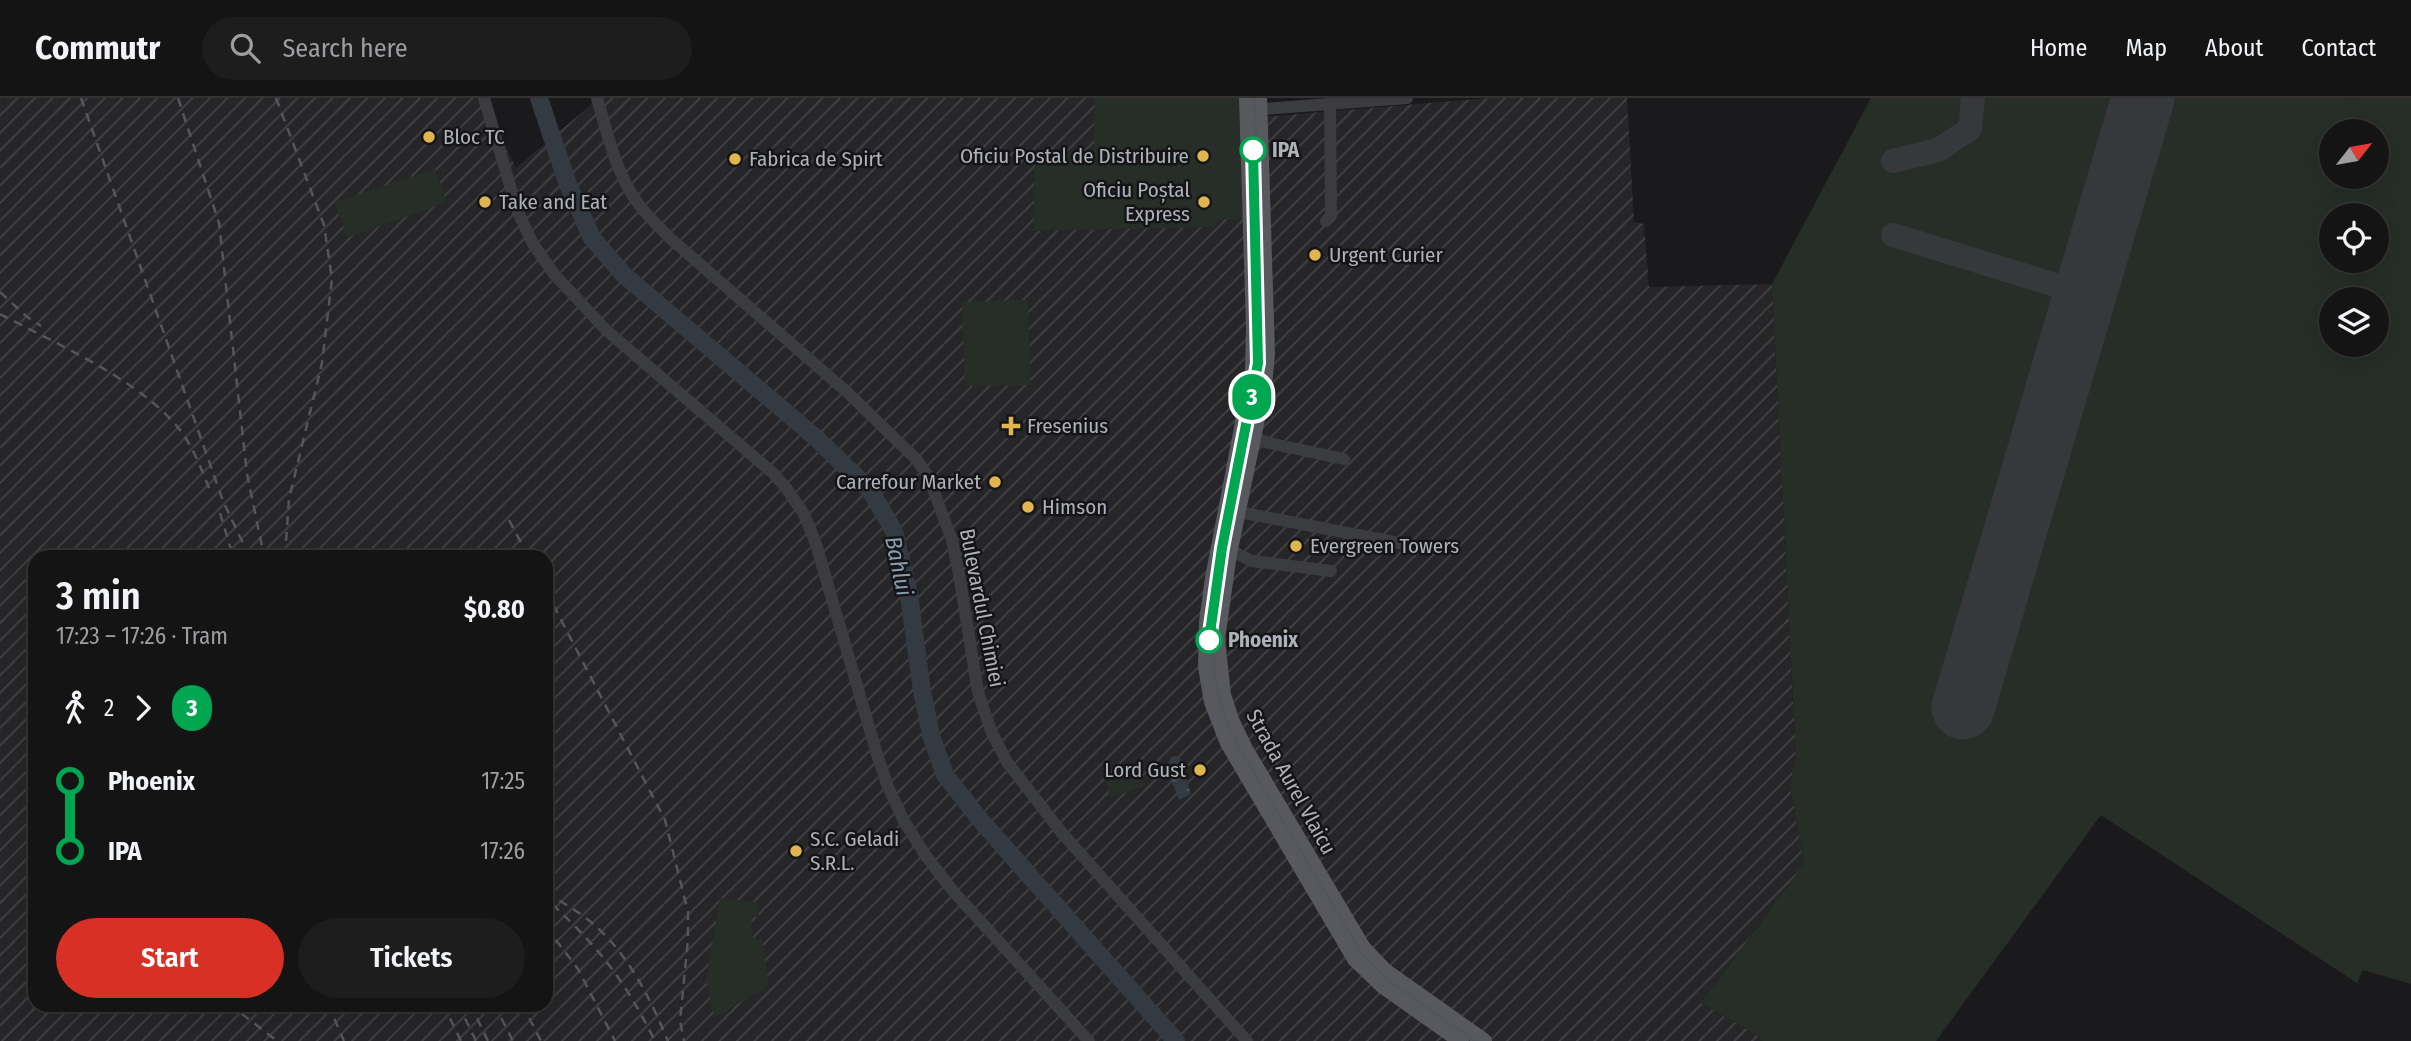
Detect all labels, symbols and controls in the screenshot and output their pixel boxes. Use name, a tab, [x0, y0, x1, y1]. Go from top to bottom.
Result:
search box	[202, 17, 692, 80]
text: Commutr	[35, 28, 160, 68]
icon: search	[226, 29, 264, 67]
text: Search here	[282, 33, 408, 64]
text: Home	[2030, 34, 2087, 62]
text: Map	[2125, 34, 2167, 62]
text: About	[2205, 34, 2263, 62]
text: Contact	[2301, 34, 2376, 62]
north arrow	[2319, 119, 2389, 189]
map controls	[2319, 119, 2389, 357]
place label: Bloc TC	[443, 124, 505, 150]
marker: Bloc TC	[421, 129, 437, 145]
marker: IPA	[1240, 137, 1266, 163]
place label: IPA	[1272, 137, 1300, 163]
place label: Oficiu Postal de Distribuire	[960, 143, 1189, 169]
place label: Fabrica de Spirt	[749, 146, 883, 172]
marker: Oficiu Postal de Distribuire	[1195, 148, 1211, 164]
marker: Fabrica de Spirt	[727, 151, 743, 167]
place label: Oficiu Poștal Express	[1083, 177, 1190, 227]
place label: Take and Eat	[499, 189, 607, 215]
marker: Take and Eat	[477, 194, 493, 210]
marker: Oficiu Poștal Express	[1196, 194, 1212, 210]
button: locate	[2319, 203, 2389, 273]
place label: Urgent Curier	[1329, 242, 1443, 268]
marker: Urgent Curier	[1307, 247, 1323, 263]
button: layers	[2319, 287, 2389, 357]
line badge: 3	[1229, 374, 1275, 420]
text: 3	[1246, 383, 1258, 411]
place label: Fresenius	[1027, 413, 1108, 439]
marker: Fresenius	[1001, 416, 1021, 436]
place label: Carrefour Market	[836, 469, 981, 495]
marker: Carrefour Market	[987, 474, 1003, 490]
place label: Himson	[1042, 494, 1107, 520]
marker: Himson	[1020, 499, 1036, 515]
street label: Bulevardul Chimiei	[954, 527, 1010, 689]
place label: Evergreen Towers	[1310, 533, 1459, 559]
water label: Bahlui	[879, 534, 919, 599]
marker: Evergreen Towers	[1288, 538, 1304, 554]
text: 3 min	[56, 573, 141, 619]
text: $0.80	[464, 594, 525, 625]
text: 17:23 – 17:26 · Tram	[56, 622, 228, 650]
marker: Phoenix	[1196, 627, 1222, 653]
place label: Phoenix	[1228, 627, 1299, 653]
icon: walk	[56, 689, 94, 727]
icon: forward	[124, 689, 162, 727]
text: 2	[104, 694, 114, 722]
text: 3	[186, 694, 198, 722]
street label: Strada Aurel Vlaicu	[1240, 705, 1342, 859]
place label: Lord Gust	[1104, 757, 1186, 783]
marker: Lord Gust	[1192, 762, 1208, 778]
text: Phoenix	[108, 766, 195, 797]
text: 17:25	[481, 767, 525, 795]
place label: S.C. Geladi S.R.L.	[810, 826, 899, 876]
text: IPA	[108, 836, 142, 867]
text: 17:26	[480, 837, 525, 865]
marker: S.C. Geladi S.R.L.	[788, 843, 804, 859]
button: Start	[56, 918, 284, 998]
button: Tickets	[298, 918, 525, 998]

